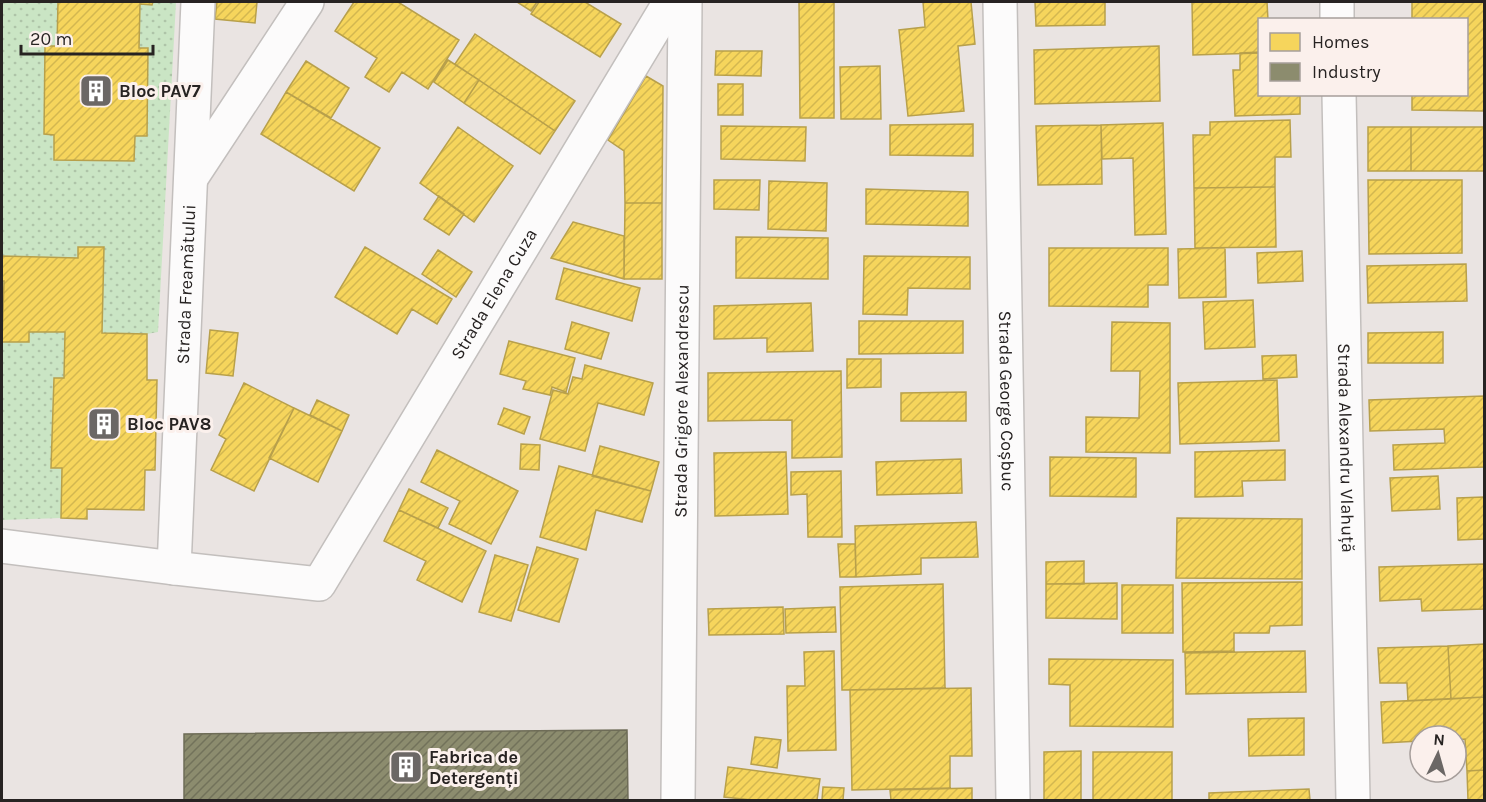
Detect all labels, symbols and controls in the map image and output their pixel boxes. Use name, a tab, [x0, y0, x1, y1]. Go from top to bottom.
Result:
scale bar	[21, 18, 153, 56]
legend	[1258, 18, 1468, 96]
text: 20 m	[30, 28, 72, 50]
text: Homes	[1312, 31, 1369, 53]
text: Industry	[1312, 61, 1381, 83]
building icon: Bloc PAV7	[78, 73, 114, 109]
place label: Bloc PAV7	[119, 80, 201, 102]
street label: Strada Freamătului	[172, 204, 200, 365]
street label: Strada Elena Cuza	[446, 225, 542, 363]
street label: Strada Grigore Alexandrescu	[669, 284, 694, 518]
street label: Strada George Coșbuc	[994, 310, 1019, 492]
street label: Strada Alexandru Vlahuță	[1333, 343, 1359, 553]
building icon: Bloc PAV8	[86, 406, 122, 442]
place label: Bloc PAV8	[127, 413, 211, 435]
north arrow	[1408, 724, 1468, 784]
text: N	[1433, 730, 1446, 750]
place label: Fabrica de Detergenți	[429, 746, 519, 789]
building icon: Fabrica de Detergenți	[388, 749, 424, 785]

